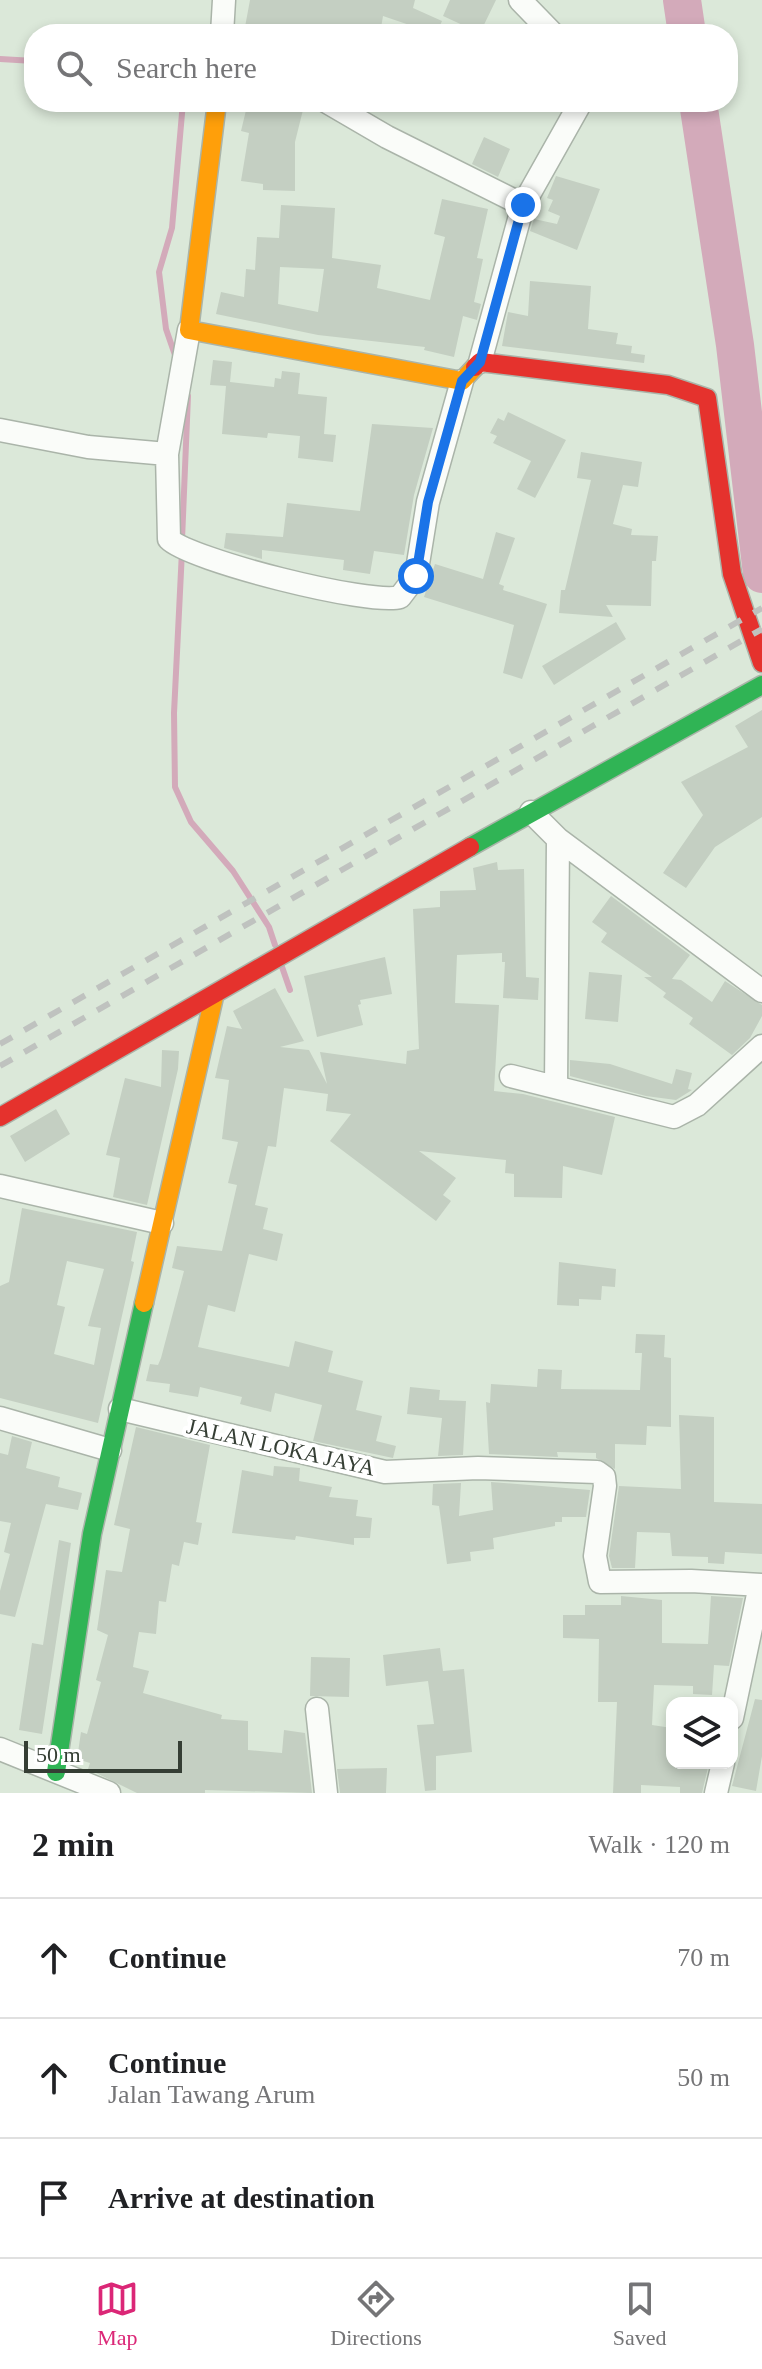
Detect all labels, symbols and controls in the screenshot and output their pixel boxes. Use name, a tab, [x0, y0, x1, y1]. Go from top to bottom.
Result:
search box	[24, 24, 738, 112]
icon: search	[52, 46, 96, 90]
text: Search here	[116, 51, 257, 84]
route end	[505, 187, 541, 223]
route start	[398, 558, 434, 594]
street label: JALAN LOKA JAYA	[184, 1413, 378, 1481]
map controls	[666, 1697, 738, 1769]
button: layers	[666, 1697, 738, 1769]
scale bar	[24, 1737, 182, 1773]
text: 50 m	[36, 1742, 81, 1767]
text: 2 min	[32, 1826, 114, 1863]
text: Walk · 120 m	[588, 1830, 730, 1859]
icon: ahead	[32, 1936, 76, 1980]
text: Continue	[108, 1941, 226, 1974]
text: 70 m	[677, 1943, 730, 1972]
text: Continue	[108, 2046, 226, 2079]
icon: ahead	[32, 2056, 76, 2100]
text: 50 m	[677, 2063, 730, 2092]
text: Jalan Tawang Arum	[108, 2080, 315, 2109]
icon: arrive	[32, 2176, 76, 2220]
text: Arrive at destination	[108, 2181, 375, 2214]
tab: Map	[95, 2277, 139, 2351]
tab: Directions	[330, 2277, 422, 2351]
tab: Saved	[613, 2277, 667, 2351]

